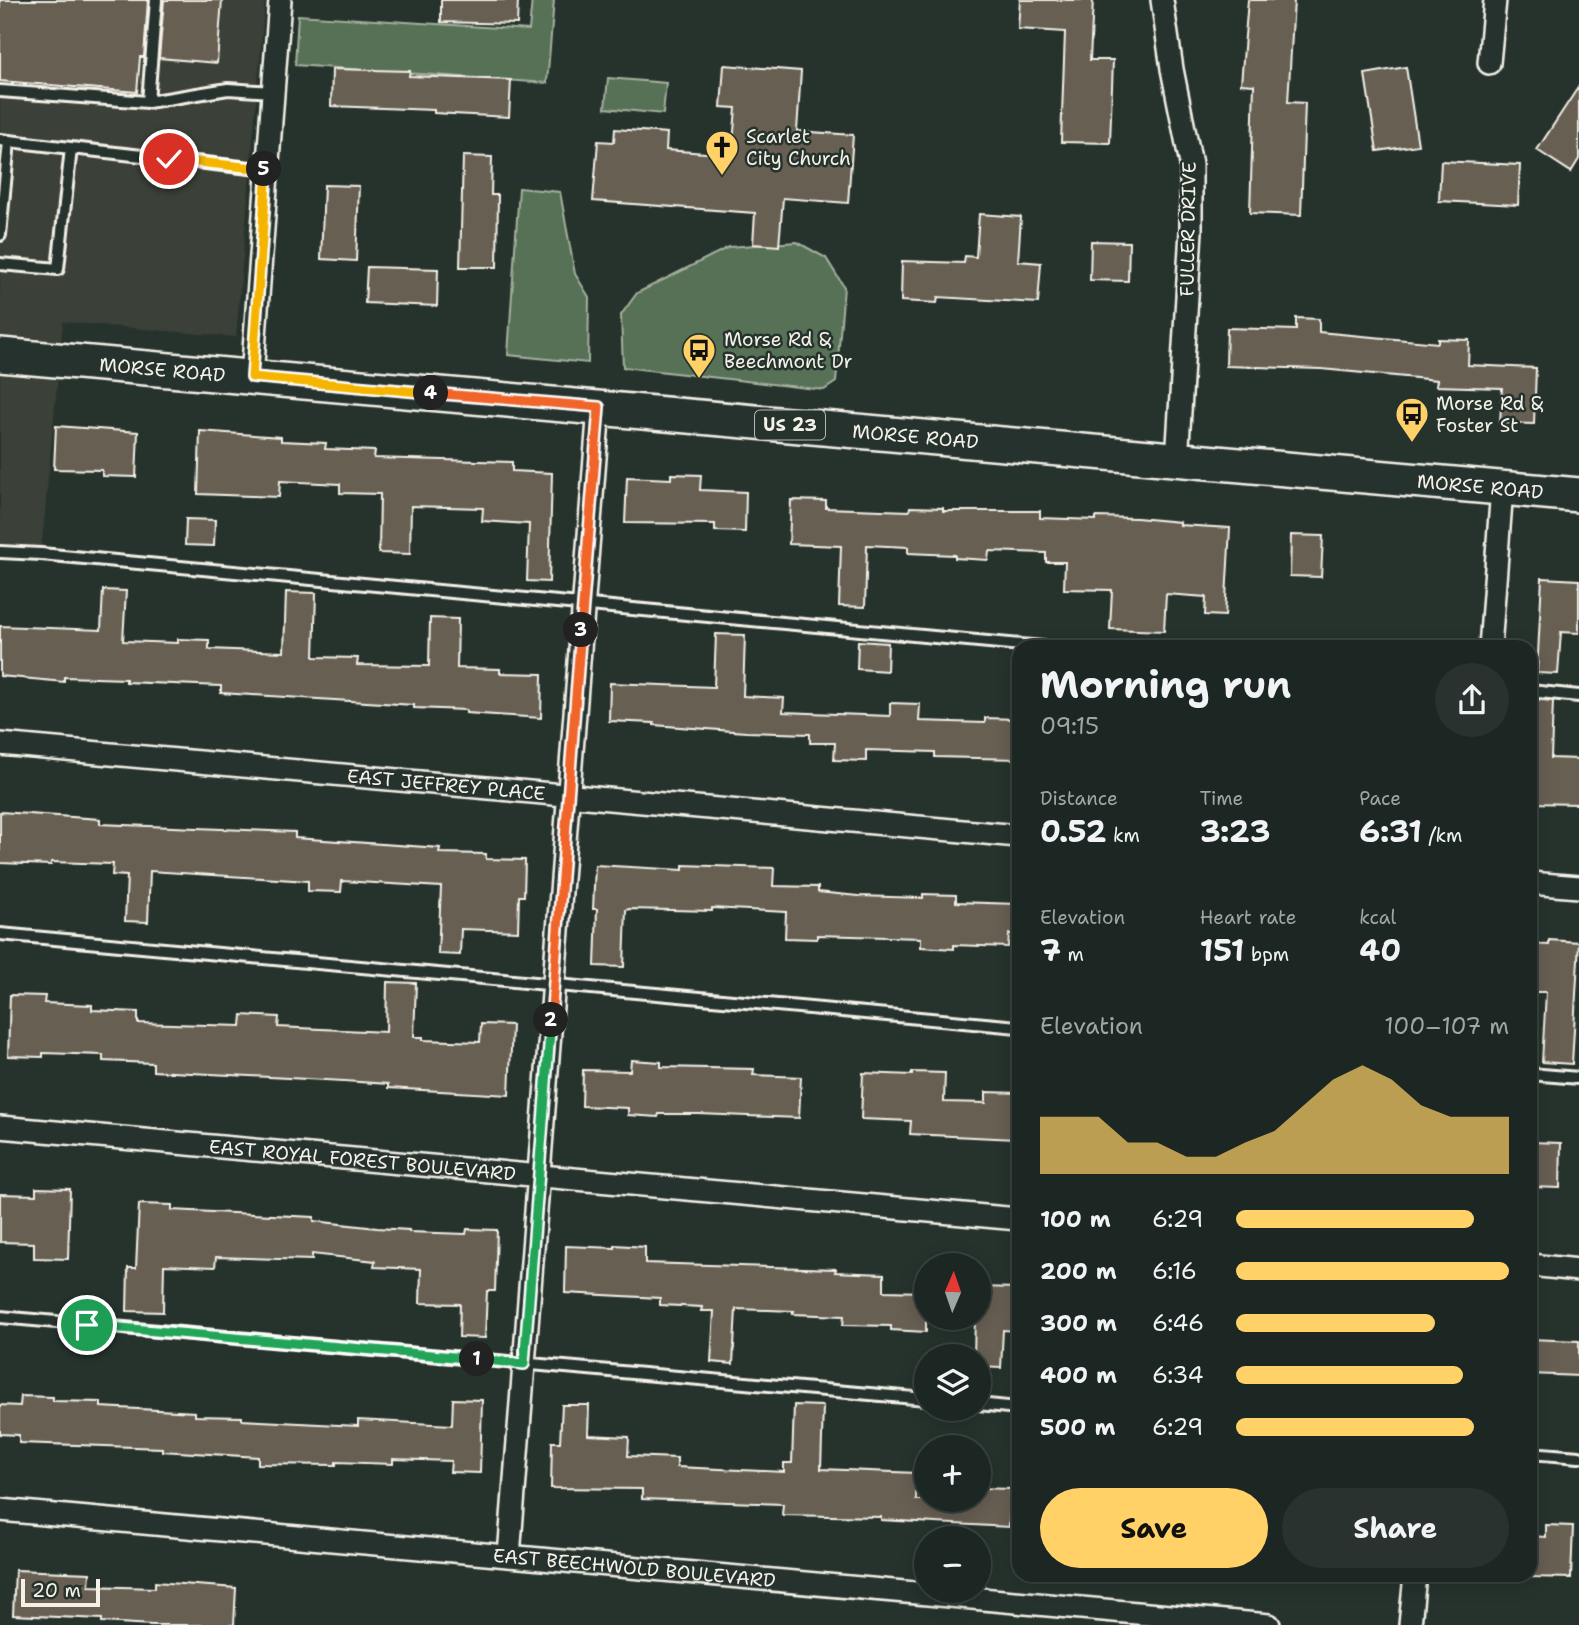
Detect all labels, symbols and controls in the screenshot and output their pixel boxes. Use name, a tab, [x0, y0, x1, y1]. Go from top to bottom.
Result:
place label: Scarlet City Church	[746, 124, 851, 171]
church icon: Scarlet City Church	[703, 128, 741, 177]
pin	[139, 129, 199, 189]
icon: check	[150, 140, 188, 178]
pin: 5	[246, 152, 282, 186]
text: 5	[258, 156, 269, 181]
street label: FULLER DRIVE	[1174, 161, 1202, 297]
place label: Morse Rd & Beechmont Dr	[724, 327, 853, 374]
bus stop icon: Morse Rd & Beechmont Dr	[680, 331, 718, 380]
street label: MORSE ROAD	[98, 351, 227, 387]
pin: 4	[414, 376, 448, 410]
text: 4	[424, 380, 437, 405]
place label: Morse Rd & Foster St	[1436, 391, 1544, 438]
bus stop icon: Morse Rd & Foster St	[1393, 395, 1431, 444]
road number: US 23	[755, 410, 825, 440]
street label: MORSE ROAD	[851, 418, 980, 454]
street label: MORSE ROAD	[1416, 468, 1544, 504]
pin: 3	[564, 612, 598, 648]
text: 3	[574, 617, 587, 642]
text: Morning run	[1040, 659, 1291, 710]
button: share	[1435, 663, 1509, 737]
text: 09:15	[1040, 711, 1099, 741]
street label: EAST JEFFREY PLACE	[346, 763, 546, 806]
text: Distance	[1040, 786, 1118, 811]
text: Time	[1200, 786, 1243, 811]
text: Pace	[1359, 786, 1401, 811]
text: 0.52	[1040, 811, 1107, 852]
text: 3:23	[1200, 811, 1270, 852]
text: 6:31	[1359, 811, 1422, 852]
text: km	[1107, 823, 1140, 848]
text: /km	[1422, 823, 1462, 848]
text: Elevation	[1040, 905, 1125, 930]
text: Heart rate	[1200, 905, 1296, 930]
text: kcal	[1359, 905, 1396, 930]
text: 7	[1040, 930, 1061, 971]
text: 151	[1200, 930, 1244, 971]
text: 40	[1359, 930, 1401, 971]
text: m	[1061, 942, 1084, 967]
text: bpm	[1244, 942, 1289, 967]
pin: 2	[534, 1002, 568, 1038]
text: 2	[544, 1007, 557, 1032]
text: Elevation	[1040, 1011, 1143, 1041]
text: 100–107 m	[1384, 1011, 1509, 1041]
street label: EAST ROYAL FOREST BOULEVARD	[208, 1133, 517, 1186]
text: 100 m	[1040, 1204, 1111, 1234]
text: 6:29	[1152, 1204, 1203, 1234]
north arrow	[914, 1253, 990, 1330]
map controls	[914, 1253, 991, 1603]
text: 200 m	[1040, 1256, 1117, 1286]
text: 6:16	[1152, 1256, 1197, 1286]
pin	[57, 1295, 117, 1355]
icon: arrive	[68, 1306, 106, 1344]
text: 300 m	[1040, 1308, 1117, 1338]
text: 6:46	[1152, 1308, 1204, 1338]
pin: 1	[460, 1342, 494, 1376]
button: layers	[914, 1344, 991, 1421]
text: 1	[472, 1346, 481, 1371]
text: 400 m	[1040, 1360, 1117, 1390]
text: 6:34	[1152, 1360, 1204, 1390]
text: 500 m	[1040, 1412, 1115, 1442]
text: 6:29	[1152, 1412, 1203, 1442]
button: +	[914, 1435, 991, 1512]
button: Save	[1040, 1488, 1268, 1568]
button: Share	[1282, 1488, 1509, 1568]
button: −	[914, 1526, 991, 1603]
street label: EAST BEECHWOLD BOULEVARD	[492, 1542, 777, 1593]
scale bar	[21, 1576, 100, 1608]
text: 20 m	[32, 1578, 81, 1603]

